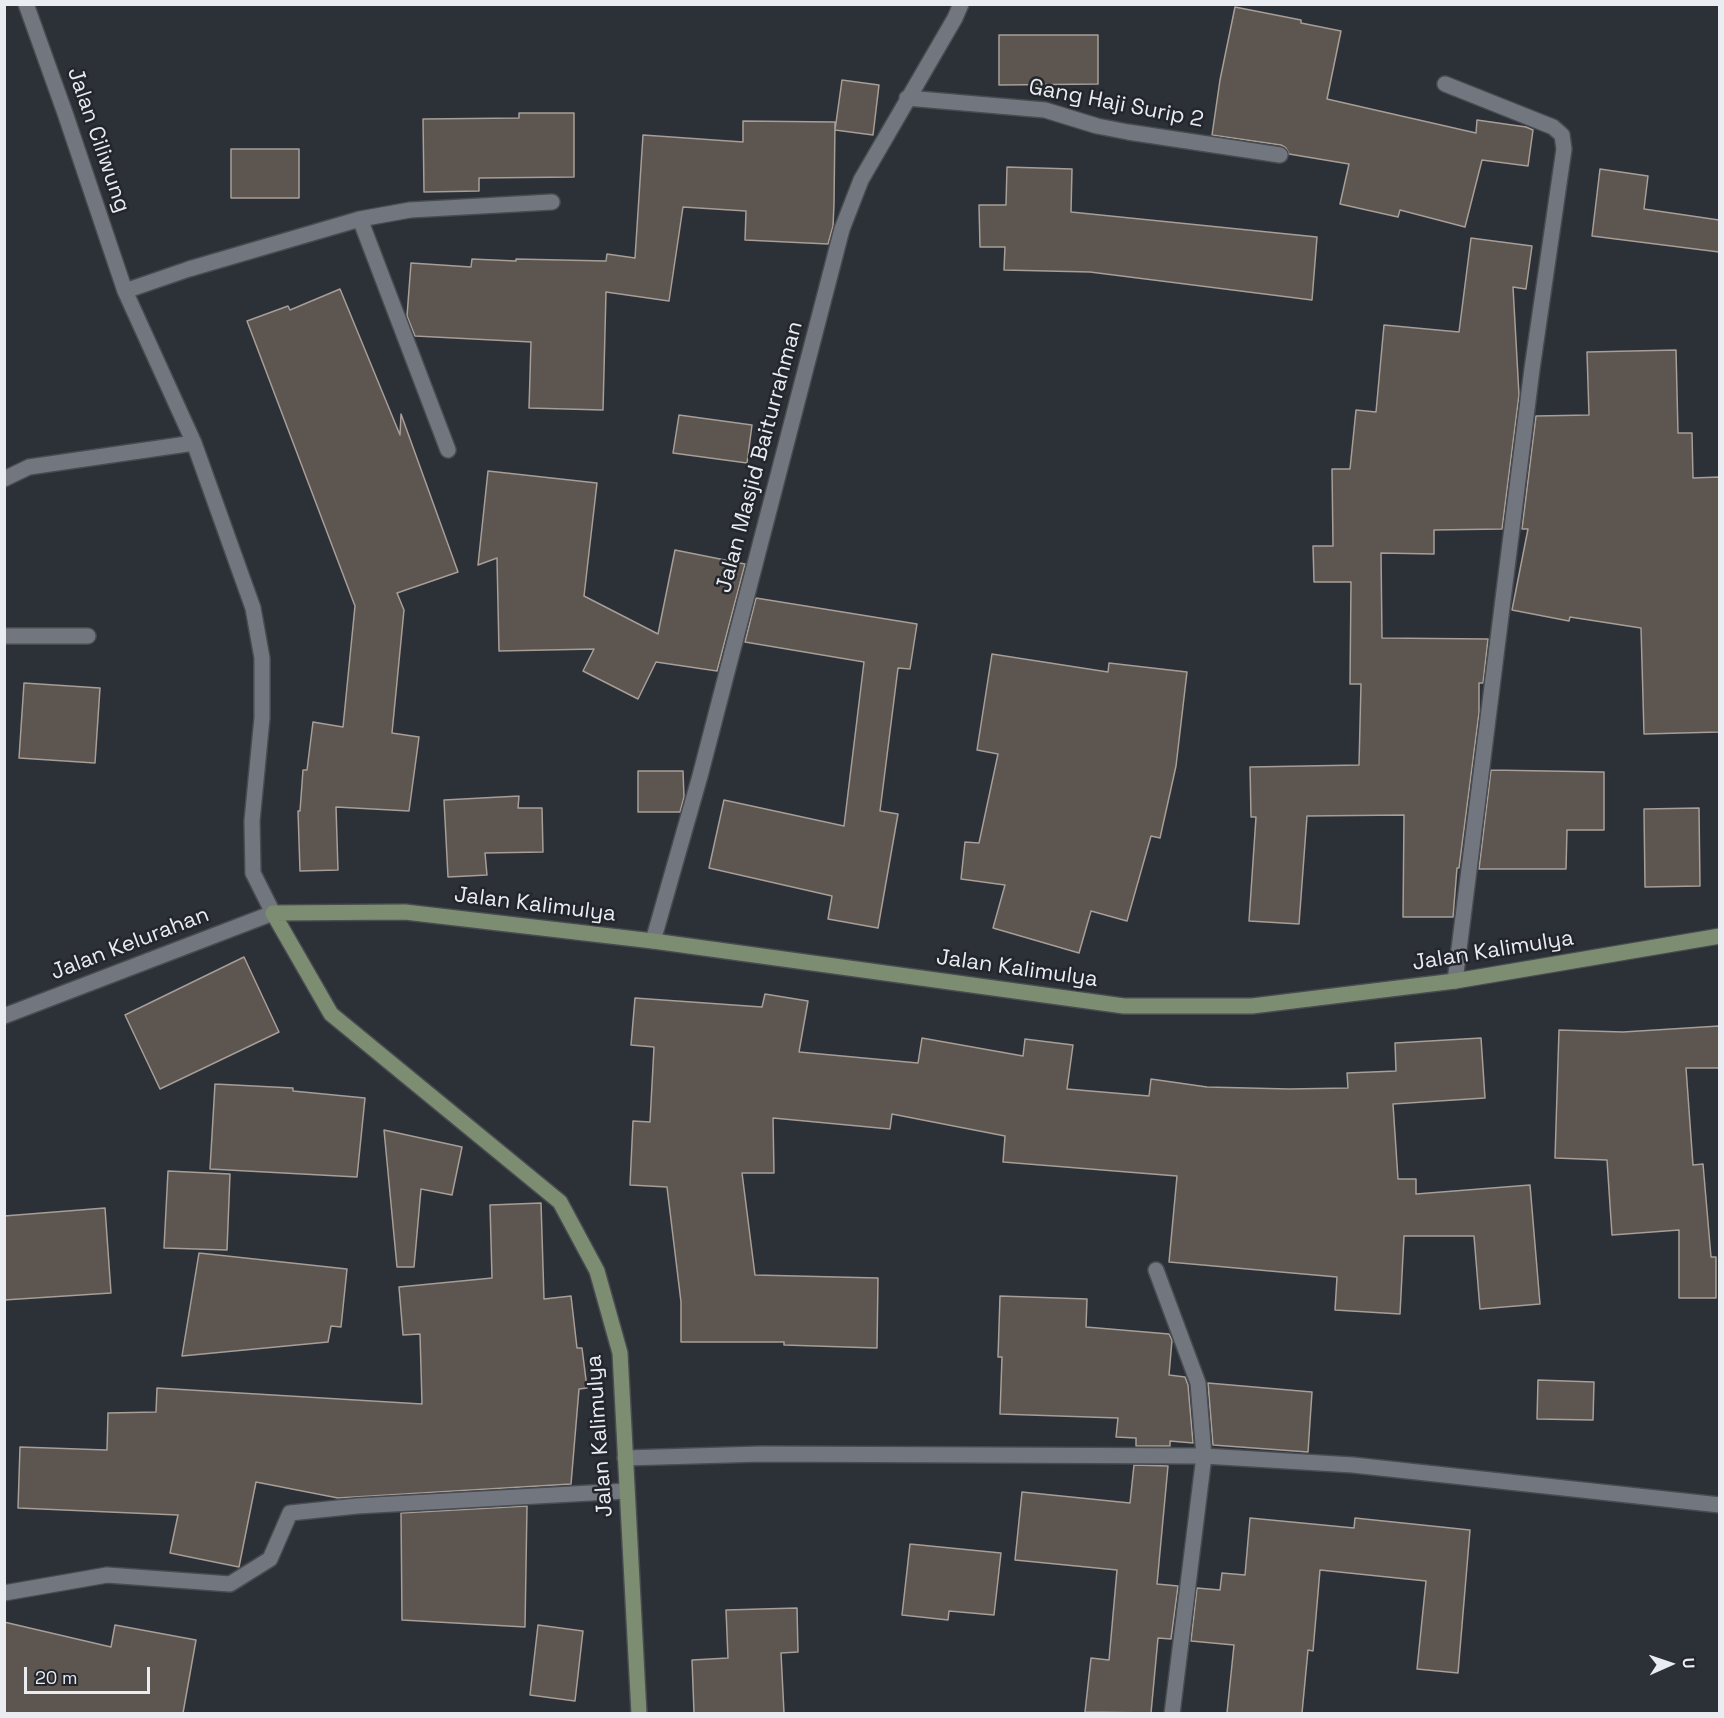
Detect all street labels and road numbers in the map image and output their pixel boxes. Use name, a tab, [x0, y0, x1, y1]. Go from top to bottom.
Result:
street label: Jalan Ciliwung	[61, 64, 135, 216]
street label: Gang Haji Surip 2	[1026, 74, 1206, 134]
street label: Jalan Masjid Baiturrahman	[711, 318, 809, 596]
street label: Jalan Kalimulya	[453, 882, 617, 928]
street label: Jalan Kelurahan	[47, 902, 213, 986]
street label: Jalan Kalimulya	[1410, 925, 1576, 977]
street label: Jalan Kalimulya	[935, 945, 1099, 993]
street label: Jalan Kalimulya	[581, 1354, 619, 1518]

